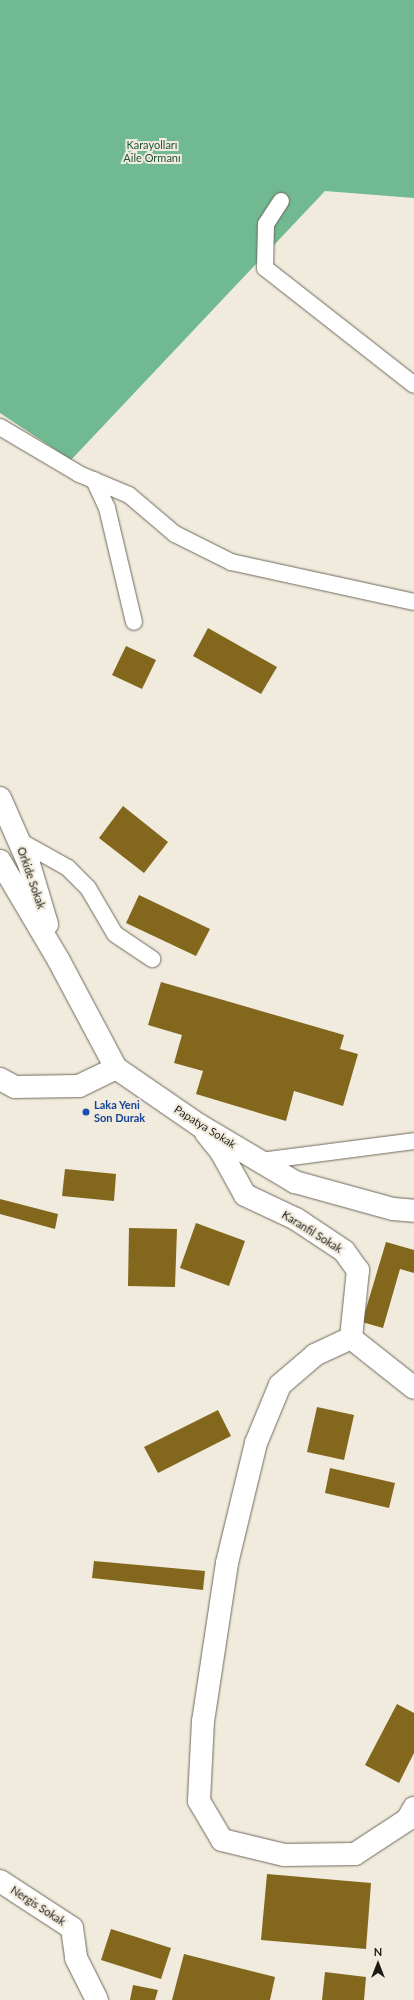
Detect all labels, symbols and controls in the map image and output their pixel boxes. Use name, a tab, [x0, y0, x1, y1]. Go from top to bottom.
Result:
park label: Karayolları Aile Ormanı	[123, 139, 181, 165]
street label: Orkide Sokak	[14, 845, 48, 911]
place label: Laka Yeni Son Durak	[94, 1099, 145, 1125]
street label: Papatya Sokak	[172, 1103, 238, 1151]
marker: Laka Yeni Son Durak	[81, 1107, 91, 1117]
street label: Karanfil Sokak	[279, 1208, 345, 1256]
street label: Nergis Sokak	[8, 1883, 68, 1929]
north arrow	[358, 1944, 398, 1984]
text: N	[374, 1945, 382, 1958]

